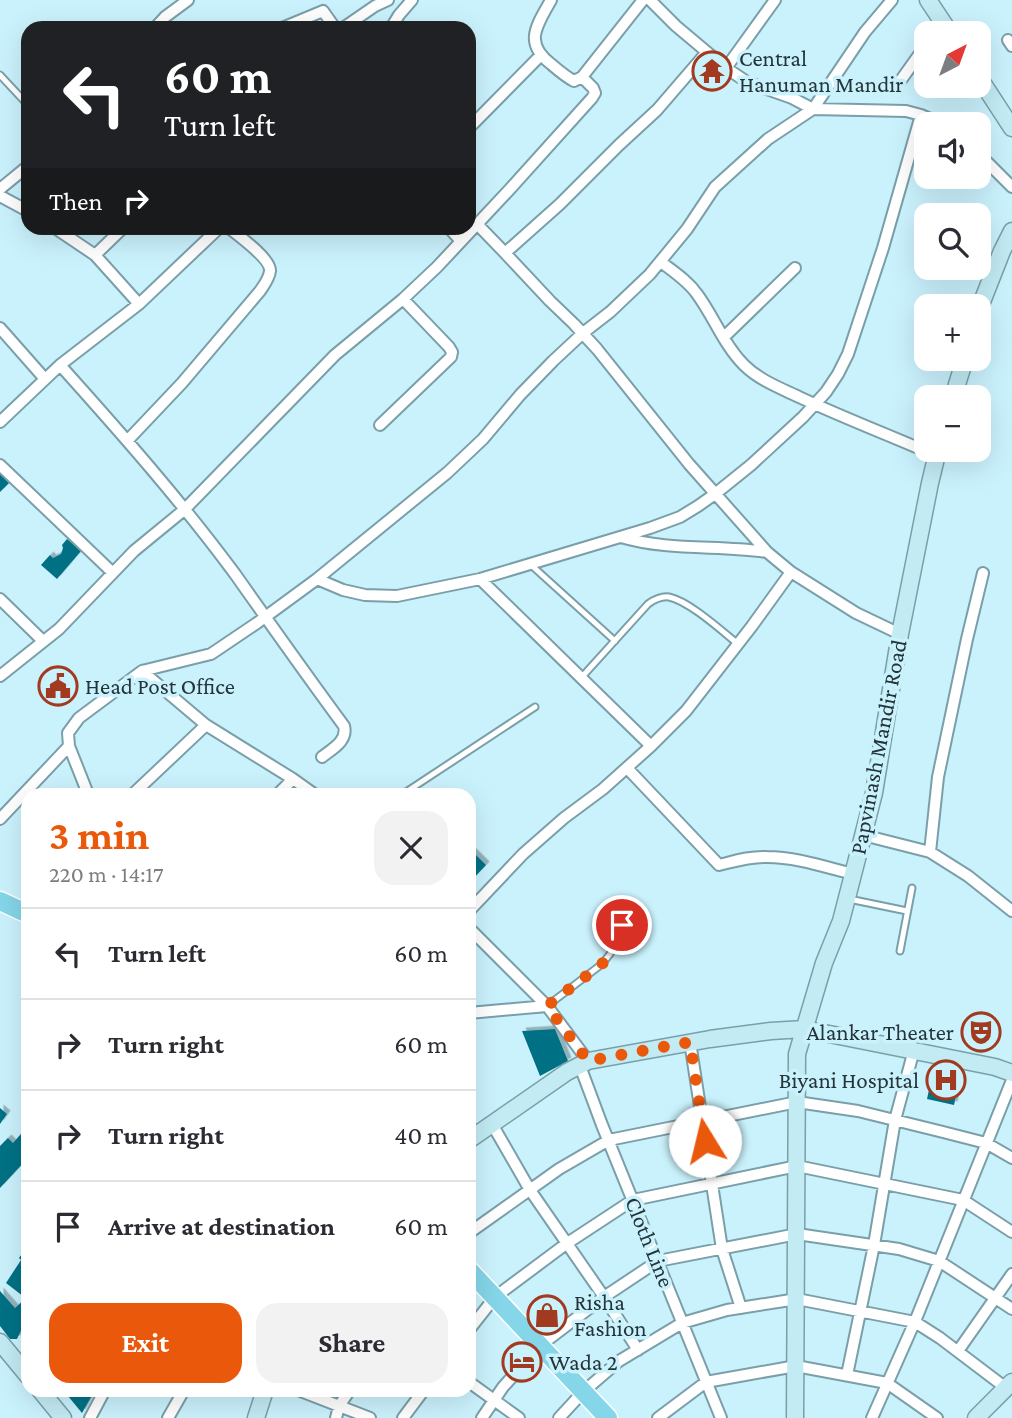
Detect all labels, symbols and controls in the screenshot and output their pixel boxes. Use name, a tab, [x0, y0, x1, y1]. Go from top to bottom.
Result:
north arrow	[914, 21, 990, 98]
map controls	[914, 21, 991, 462]
place label: Central Hanuman Mandir	[739, 45, 903, 97]
icon: left	[49, 49, 140, 140]
text: 60 m	[164, 49, 271, 104]
temple icon: Central Hanuman Mandir	[691, 50, 733, 92]
text: Turn left	[164, 107, 275, 143]
button: sound	[914, 112, 991, 189]
icon: right	[117, 182, 155, 220]
text: Then	[49, 187, 103, 216]
button: search	[914, 203, 991, 280]
button: +	[914, 294, 991, 371]
button: −	[914, 385, 991, 462]
street label: Papvinash Mandir Road	[844, 637, 912, 857]
public building icon: Head Post Office	[37, 665, 79, 707]
place label: Head Post Office	[85, 673, 235, 699]
text: 3 min	[49, 811, 149, 858]
button: close	[374, 811, 448, 885]
text: 220 m · 14:17	[49, 861, 164, 887]
pin	[592, 895, 652, 955]
icon: arrive	[603, 906, 641, 944]
icon: left	[49, 935, 87, 973]
text: Turn left	[108, 939, 206, 968]
text: 60 m	[394, 939, 448, 968]
theatre icon: Alankar Theater	[960, 1011, 1002, 1053]
place label: Alankar Theater	[807, 1019, 954, 1045]
icon: right	[49, 1026, 87, 1064]
text: Turn right	[108, 1030, 224, 1059]
text: 60 m	[394, 1030, 448, 1059]
hospital icon: Biyani Hospital	[925, 1059, 967, 1101]
place label: Biyani Hospital	[779, 1067, 919, 1093]
position arrow	[668, 1104, 742, 1178]
icon: right	[49, 1117, 87, 1155]
text: Turn right	[108, 1121, 224, 1150]
text: 40 m	[394, 1121, 448, 1150]
street label: Cloth Line	[620, 1193, 680, 1291]
icon: arrive	[49, 1208, 87, 1246]
text: Arrive at destination	[108, 1212, 335, 1241]
text: 60 m	[394, 1212, 448, 1241]
place label: Risha Fashion	[574, 1289, 647, 1341]
shop icon: Risha Fashion	[526, 1294, 568, 1336]
button: Exit	[49, 1303, 242, 1383]
button: Share	[256, 1303, 448, 1383]
hotel icon: Wada 2	[501, 1341, 543, 1383]
place label: Wada 2	[549, 1349, 618, 1375]

